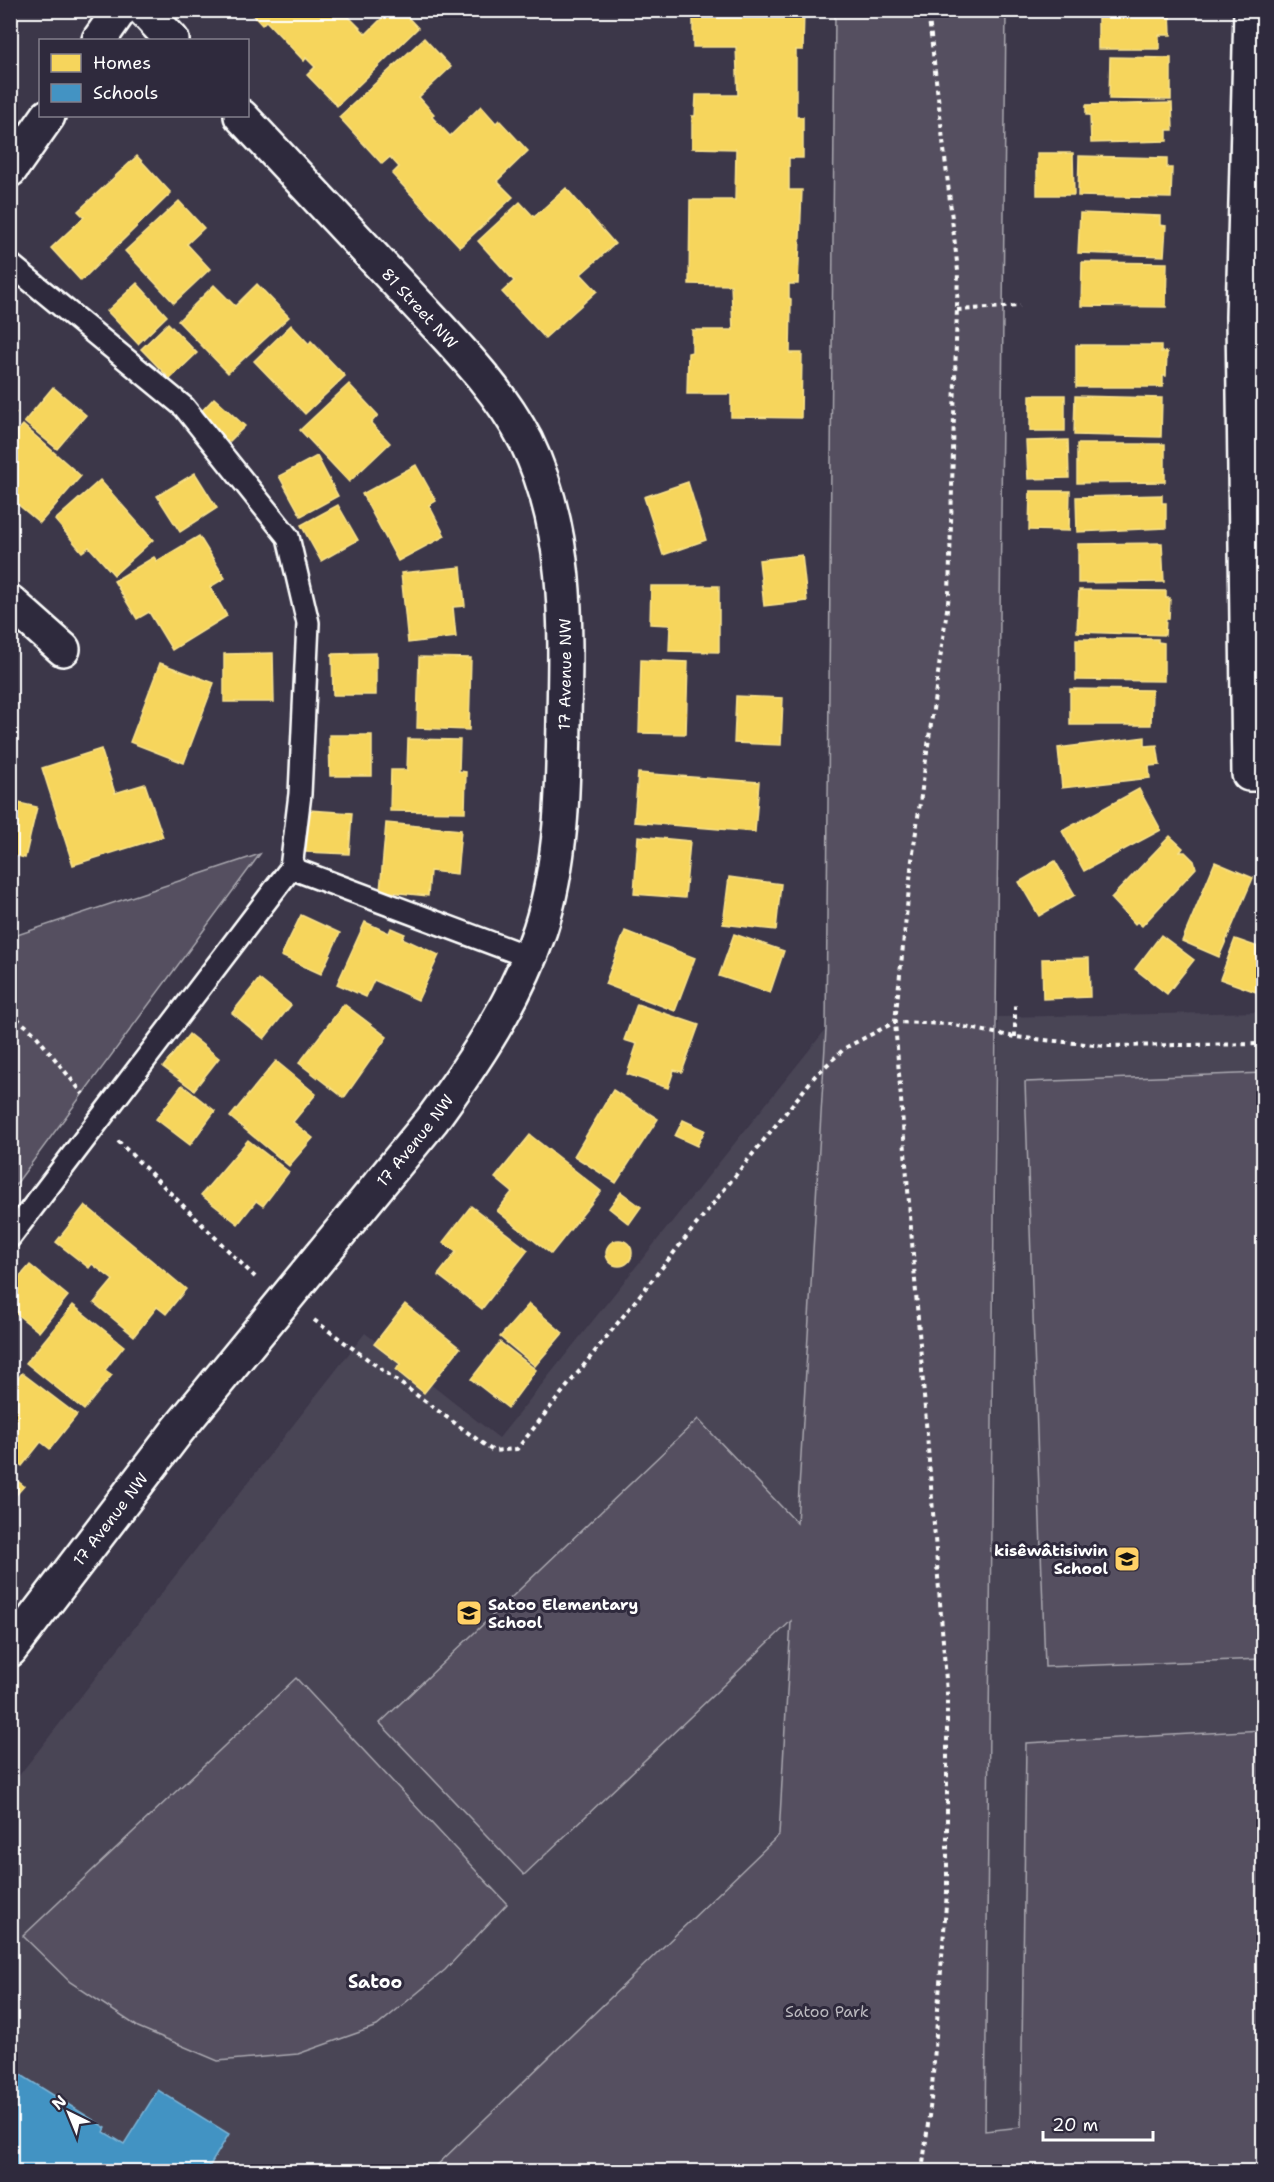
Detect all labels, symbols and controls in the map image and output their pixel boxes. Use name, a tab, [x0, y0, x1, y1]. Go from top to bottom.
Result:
legend	[39, 39, 249, 117]
text: Homes	[93, 51, 151, 75]
text: Schools	[93, 81, 159, 105]
street label: 81 Street NW	[377, 264, 462, 353]
street label: 17 Avenue NW	[554, 618, 576, 730]
street label: 17 Avenue NW	[372, 1090, 458, 1191]
street label: 17 Avenue NW	[68, 1468, 153, 1570]
place label: kisêwâtisiwin School	[994, 1540, 1108, 1579]
school or university icon: kisêwâtisiwin School	[1112, 1544, 1142, 1574]
place label: Satoo Elementary School	[488, 1594, 638, 1633]
school or university icon: Satoo Elementary School	[454, 1598, 484, 1628]
district label: Satoo	[348, 1970, 402, 1994]
park label: Satoo Park	[785, 2001, 869, 2022]
north arrow	[39, 2083, 99, 2143]
text: N	[47, 2090, 71, 2114]
scale bar	[1043, 2104, 1152, 2142]
text: 20 m	[1052, 2113, 1098, 2137]

